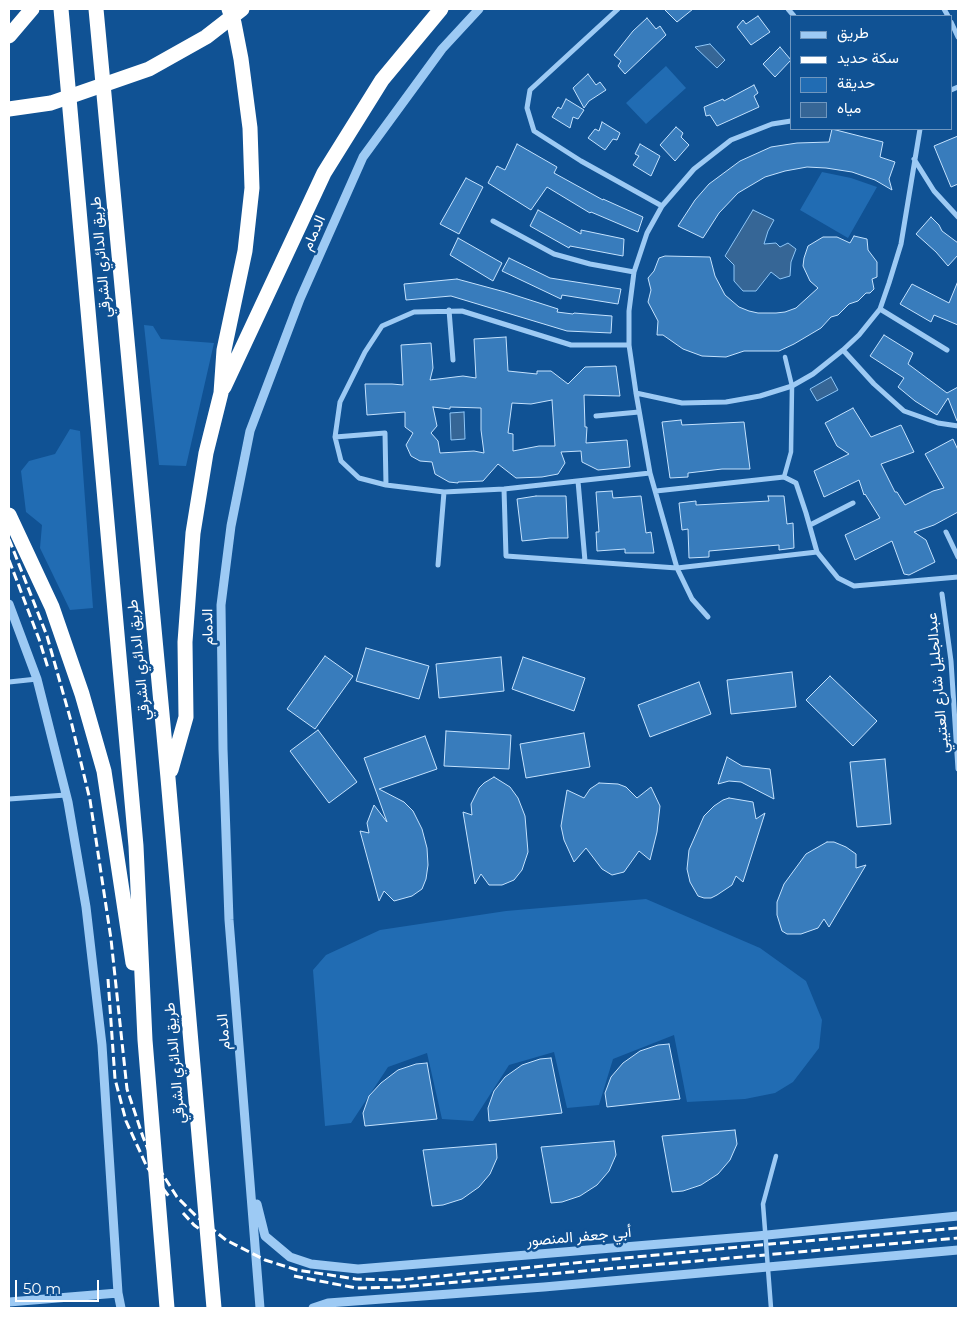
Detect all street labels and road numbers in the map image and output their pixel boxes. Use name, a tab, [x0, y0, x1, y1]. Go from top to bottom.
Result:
street label: طريق الدائري الشرقي	[87, 196, 115, 318]
street label: الدمام	[298, 213, 330, 253]
street label: طريق الدائري الشرقي	[124, 599, 154, 721]
street label: الدمام	[199, 609, 217, 645]
street label: عبدالجليل شارع العتيبي	[923, 612, 953, 754]
street label: طريق الدائري الشرقي	[161, 1002, 189, 1124]
street label: الدمام	[213, 1013, 235, 1051]
street label: أبي جعفر المنصور	[526, 1223, 632, 1251]

